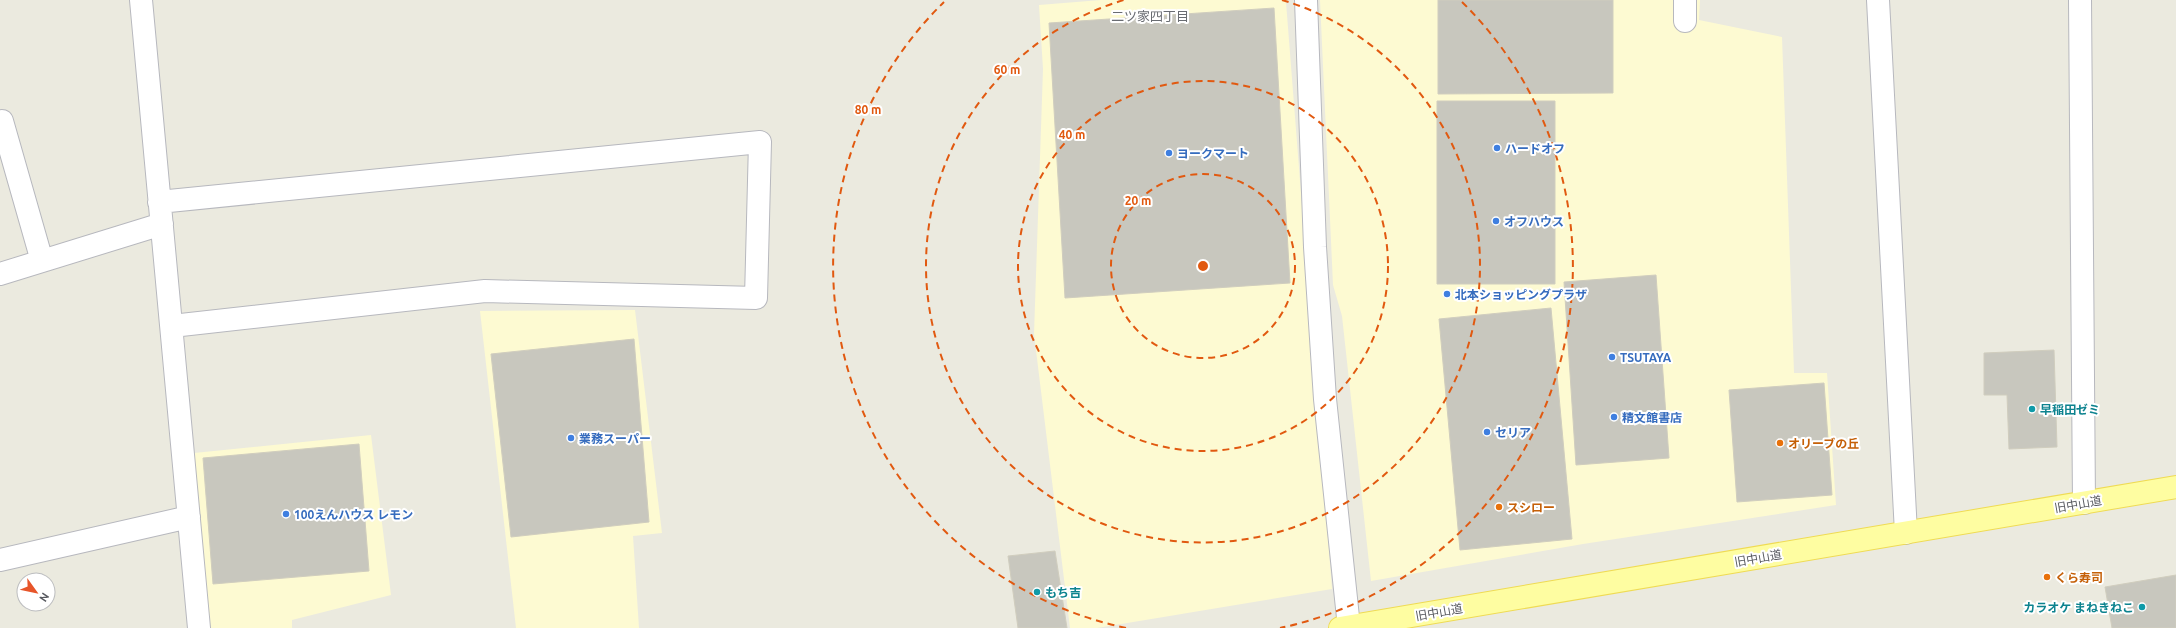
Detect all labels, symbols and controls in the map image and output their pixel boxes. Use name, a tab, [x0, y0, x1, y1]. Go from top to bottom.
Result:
district label: 二ツ家四丁目	[1111, 9, 1189, 23]
text: 60 m	[994, 63, 1020, 76]
text: 80 m	[855, 103, 881, 116]
text: 40 m	[1059, 128, 1085, 141]
place label: ハードオフ	[1505, 142, 1565, 155]
marker: ハードオフ	[1492, 143, 1502, 153]
place label: ヨークマート	[1177, 147, 1249, 160]
marker: ヨークマート	[1164, 148, 1174, 158]
text: 20 m	[1125, 194, 1151, 207]
place label: オフハウス	[1504, 215, 1564, 228]
marker: オフハウス	[1491, 216, 1501, 226]
centre of rings	[1196, 259, 1210, 273]
place label: 北本ショッピングプラザ	[1455, 288, 1587, 301]
marker: 北本ショッピングプラザ	[1442, 289, 1452, 299]
place label: TSUTAYA	[1620, 351, 1672, 364]
marker: TSUTAYA	[1607, 352, 1617, 362]
place label: 早稲田ゼミ	[2040, 403, 2100, 416]
marker: 早稲田ゼミ	[2027, 404, 2037, 414]
place label: 精文館書店	[1622, 411, 1682, 424]
marker: 精文館書店	[1609, 412, 1619, 422]
place label: セリア	[1495, 426, 1531, 439]
marker: セリア	[1482, 427, 1492, 437]
place label: 業務スーパー	[579, 432, 651, 445]
marker: 業務スーパー	[566, 433, 576, 443]
place label: オリーブの丘	[1788, 437, 1859, 450]
marker: オリーブの丘	[1775, 438, 1785, 448]
street label: 旧中山道	[2053, 493, 2103, 515]
place label: スシロー	[1507, 501, 1555, 514]
marker: スシロー	[1494, 502, 1504, 512]
place label: 100えんハウス レモン	[294, 508, 413, 521]
marker: 100えんハウス レモン	[281, 509, 291, 519]
street label: 旧中山道	[1733, 547, 1783, 569]
place label: くら寿司	[2055, 571, 2103, 584]
north arrow	[16, 572, 56, 612]
marker: くら寿司	[2042, 572, 2052, 582]
place label: もち吉	[1045, 586, 1081, 599]
marker: もち吉	[1032, 587, 1042, 597]
text: N	[37, 591, 52, 604]
street label: 旧中山道	[1414, 601, 1464, 623]
place label: カラオケ まねきねこ	[2023, 601, 2134, 614]
marker: カラオケ まねきねこ	[2137, 602, 2147, 612]

